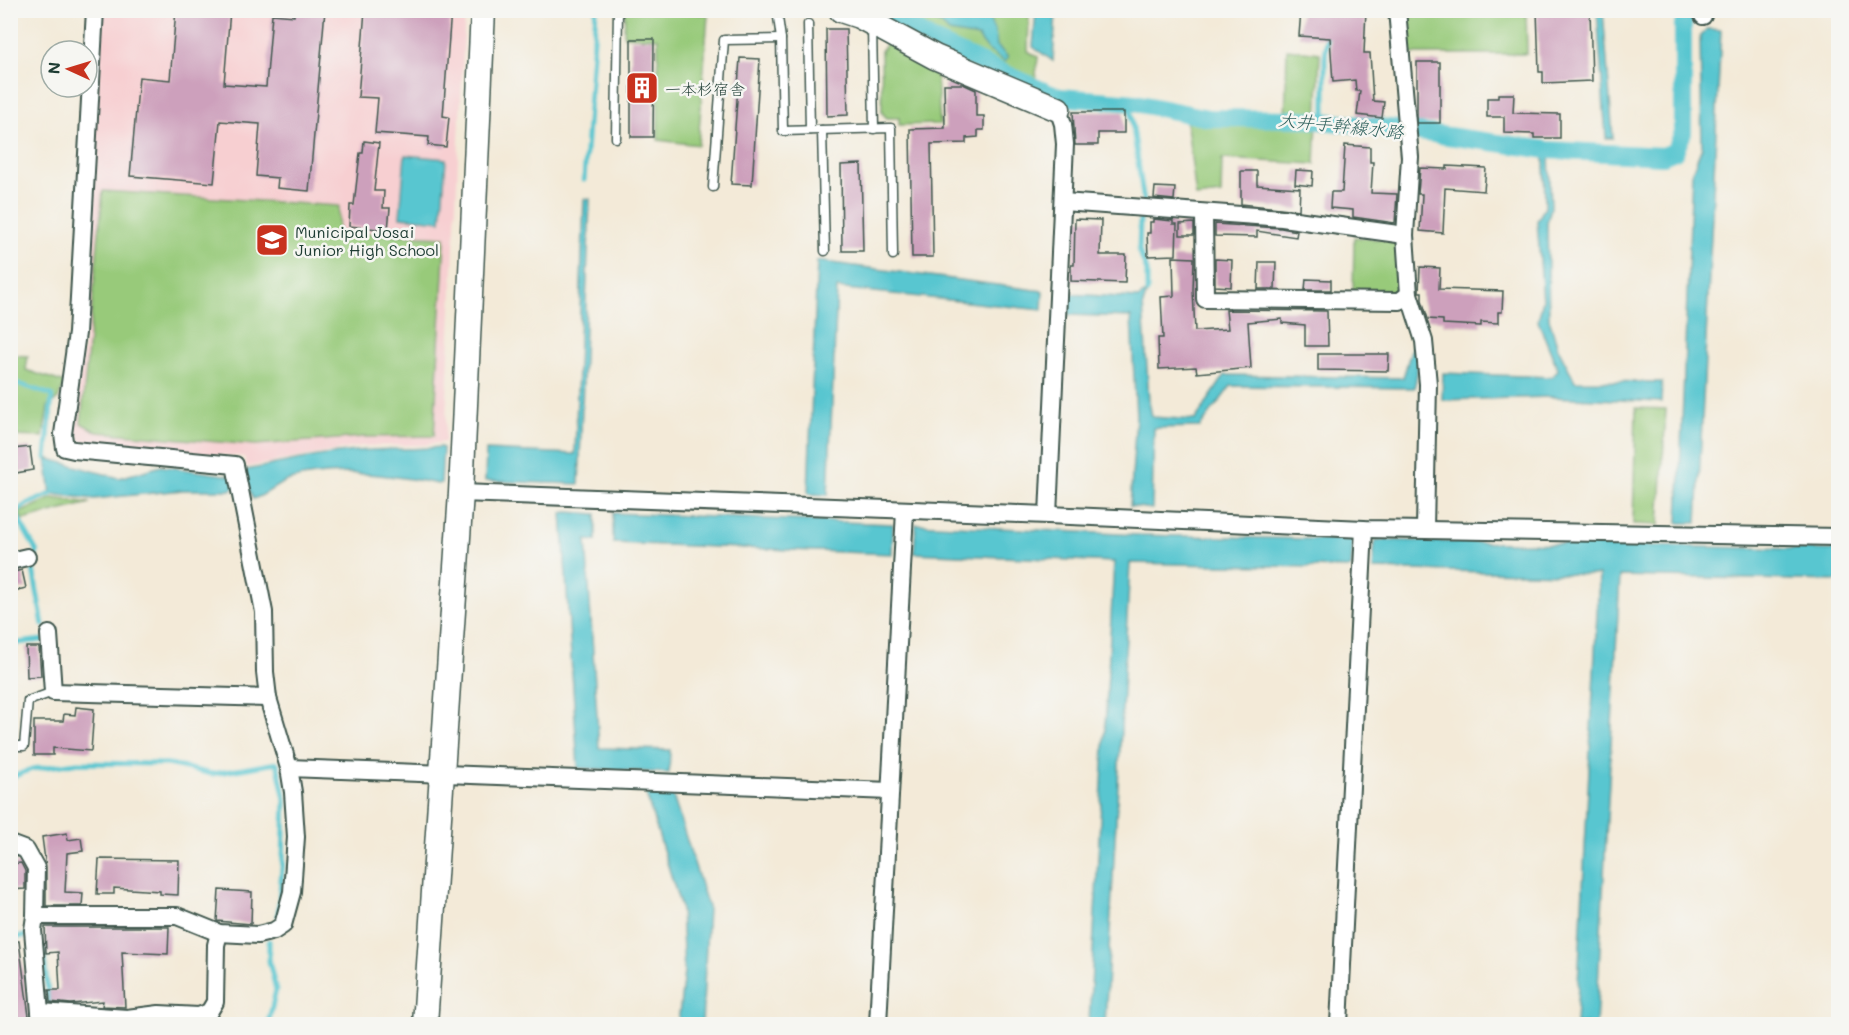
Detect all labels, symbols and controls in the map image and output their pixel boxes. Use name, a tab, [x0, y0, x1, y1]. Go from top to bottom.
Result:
north arrow	[39, 39, 99, 99]
text: N	[43, 61, 64, 75]
building icon: 一本杉宿舎	[624, 70, 660, 106]
place label: 一本杉宿舎	[665, 78, 745, 99]
water label: 大井手幹線水路	[1277, 106, 1406, 144]
place label: Municipal Josai Junior High School	[295, 221, 439, 260]
school or university icon: Municipal Josai Junior High School	[254, 222, 290, 258]

